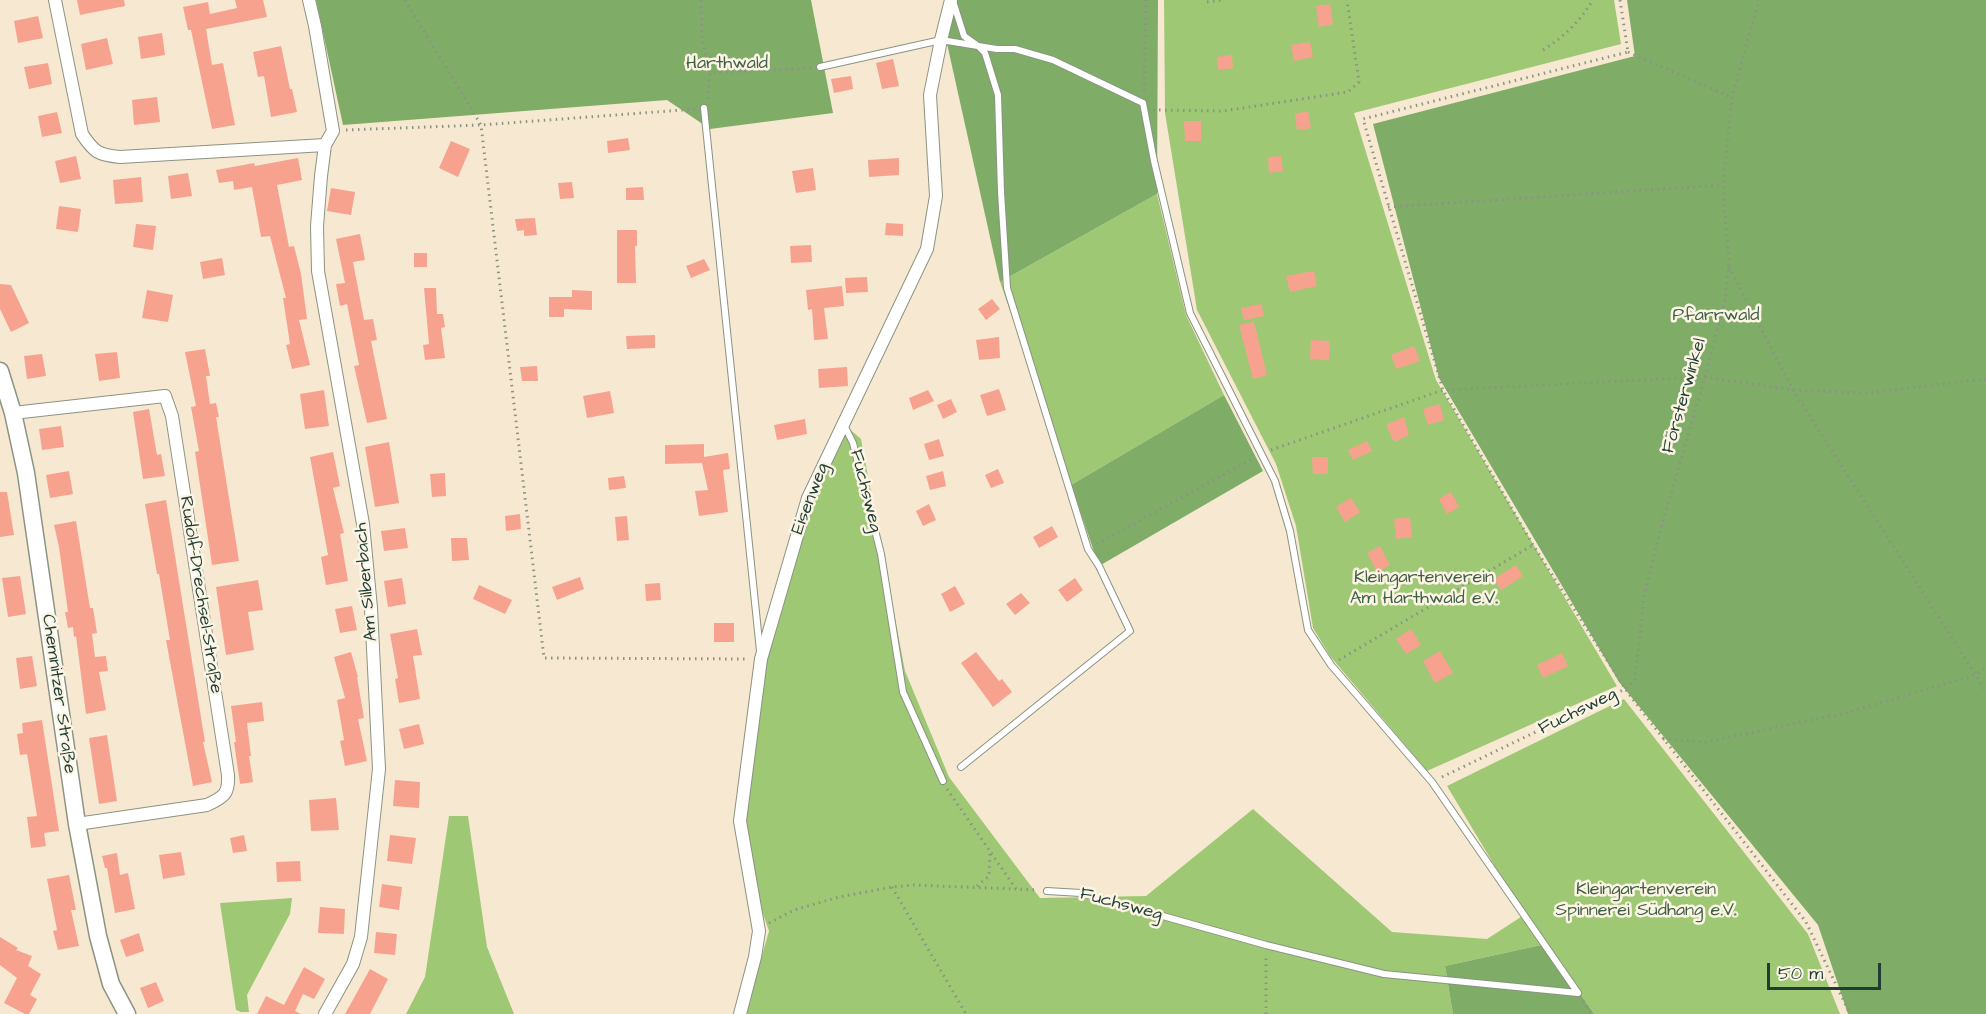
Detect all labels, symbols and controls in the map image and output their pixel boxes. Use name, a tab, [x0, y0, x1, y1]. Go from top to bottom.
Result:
park label: Harthwald	[686, 53, 768, 75]
park label: Pfarrwald	[1673, 305, 1759, 327]
street label: Försterwinkel	[1658, 336, 1712, 456]
street label: Fuchsweg	[844, 447, 886, 535]
street label: Eisenweg	[788, 460, 834, 538]
street label: Rudolf-Drechsel-Straße	[174, 495, 226, 695]
street label: Am Silberbach	[351, 522, 383, 642]
park label: Kleingartenverein Am Harthwald e.V.	[1350, 567, 1498, 610]
street label: Chemnitzer Straße	[36, 613, 80, 775]
street label: Fuchsweg	[1535, 684, 1621, 740]
park label: Kleingartenverein Spinnerei Südhang e.V.	[1555, 879, 1737, 922]
street label: Fuchsweg	[1077, 884, 1165, 926]
scale bar	[1770, 951, 1884, 989]
text: 50 m	[1778, 961, 1823, 986]

